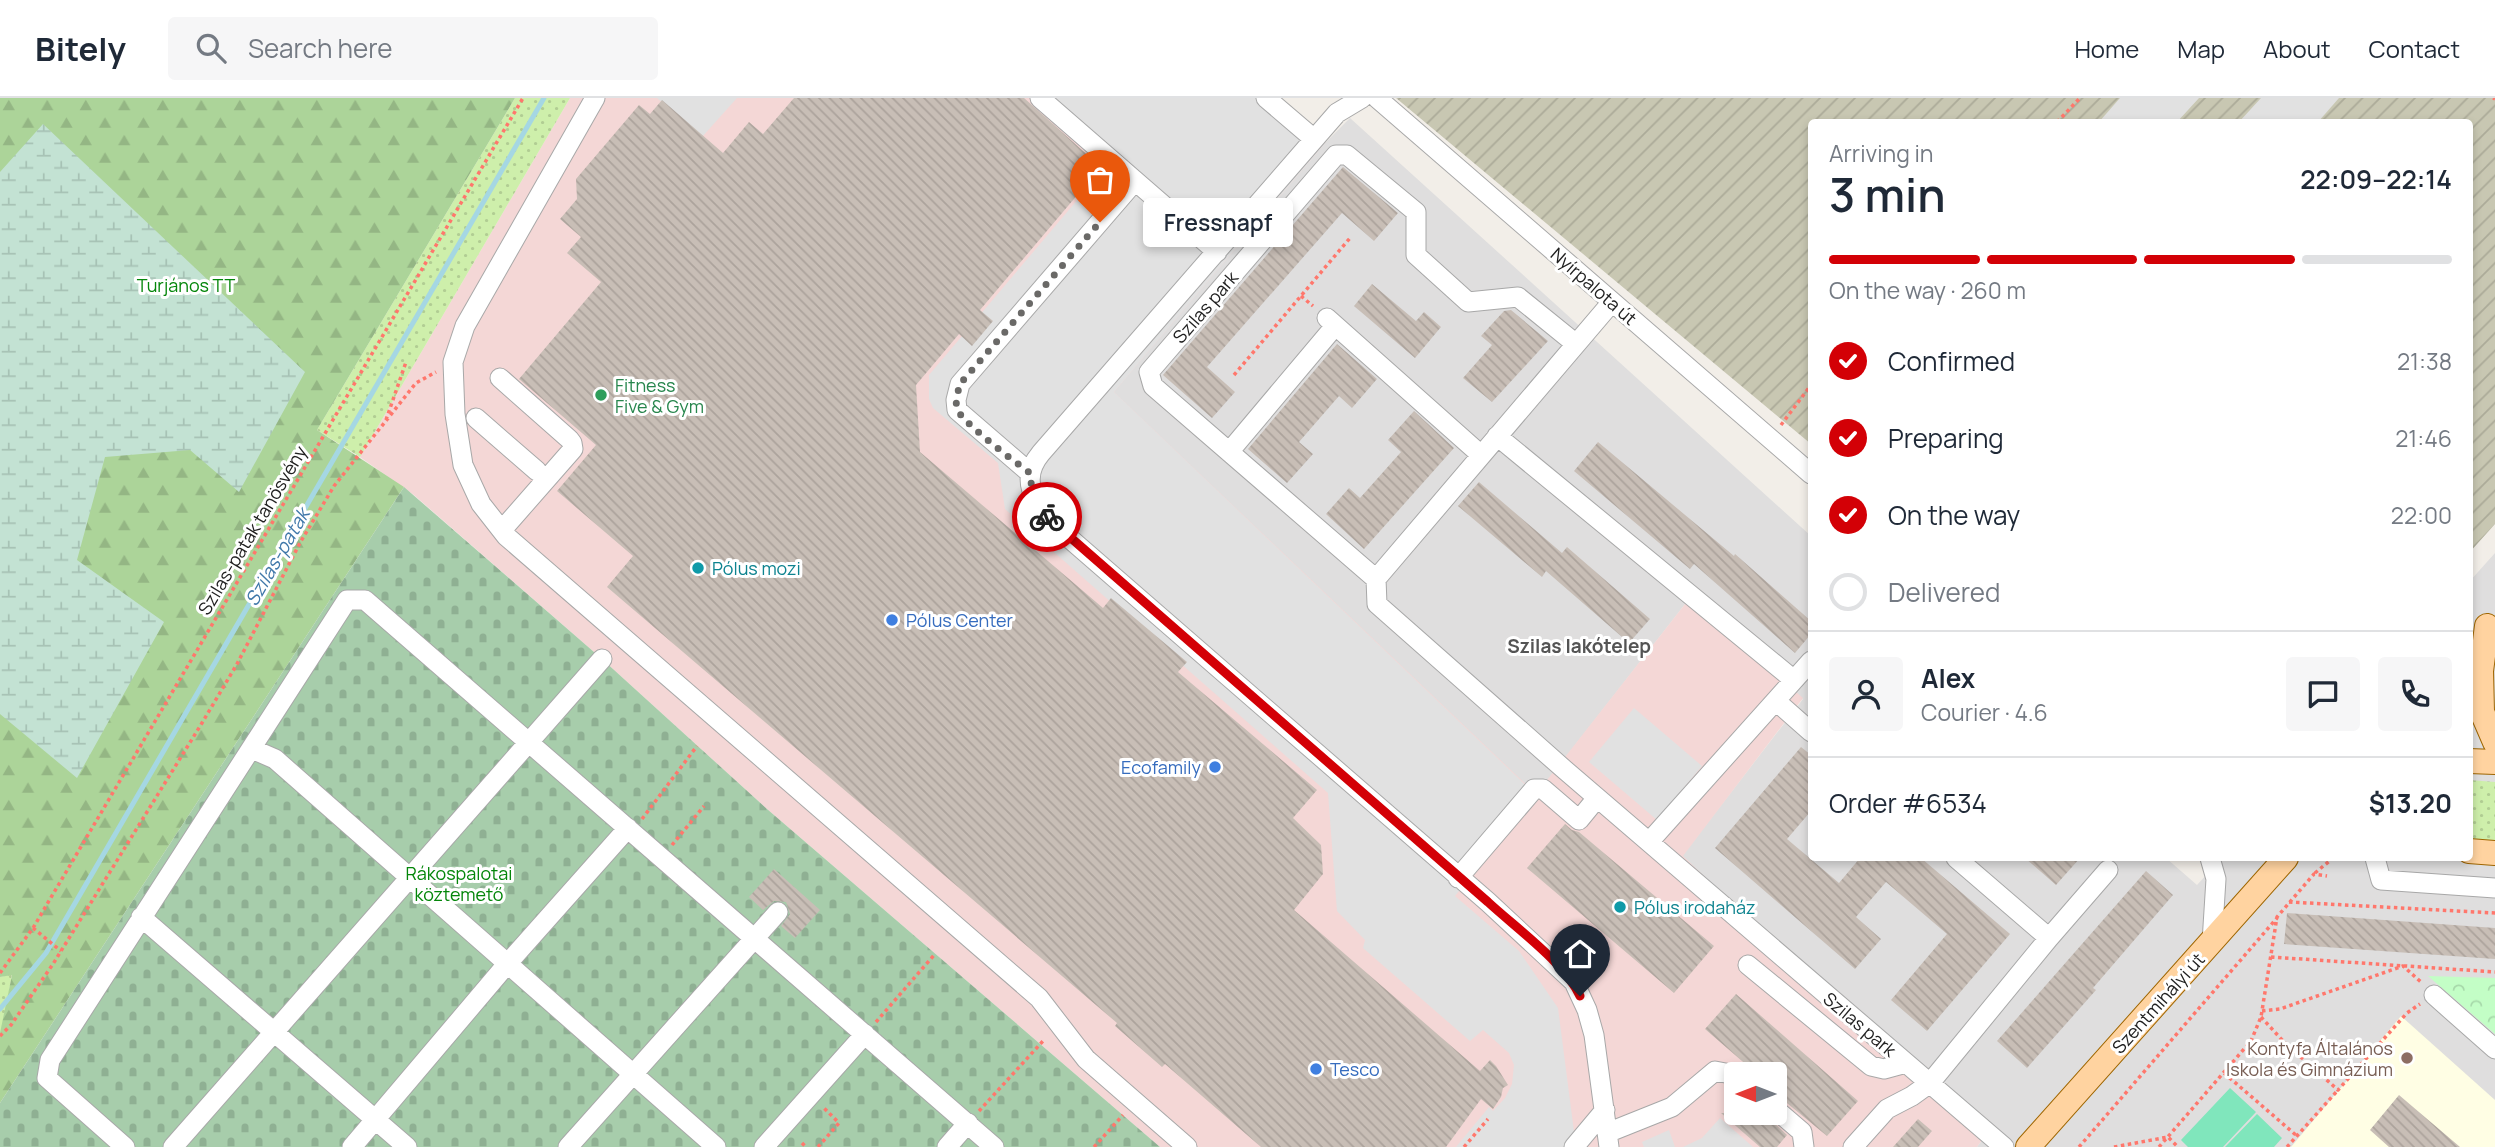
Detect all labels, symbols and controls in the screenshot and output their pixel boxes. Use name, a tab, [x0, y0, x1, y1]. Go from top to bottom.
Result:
search box	[168, 17, 658, 80]
text: Bitely	[35, 26, 126, 71]
icon: search	[192, 29, 230, 67]
text: Search here	[248, 30, 393, 66]
text: Home	[2074, 32, 2139, 65]
text: Map	[2177, 32, 2225, 65]
text: About	[2263, 32, 2331, 65]
text: Contact	[2369, 32, 2460, 65]
text: Arriving in	[1829, 137, 1934, 169]
pin	[1070, 150, 1130, 222]
icon: bag	[1081, 161, 1119, 199]
text: 22:09–22:14	[2300, 161, 2452, 197]
text: 3 min	[1829, 163, 1946, 226]
callout: Fressnapf	[1142, 198, 1292, 246]
text: Fressnapf	[1164, 206, 1272, 238]
street label: Nyírpalota út	[1546, 242, 1642, 330]
street label: Szilas park	[1167, 265, 1244, 348]
park label: Turjános TT	[137, 273, 235, 297]
text: On the way · 260 m	[1829, 274, 2026, 306]
icon: check	[1829, 342, 1867, 380]
text: Confirmed	[1888, 343, 2015, 379]
text: 21:38	[2397, 345, 2452, 377]
place label: Fitness Five & Gym	[615, 373, 704, 418]
marker: Fitness Five & Gym	[593, 387, 609, 403]
icon: check	[1829, 419, 1867, 457]
text: Preparing	[1888, 420, 2004, 456]
text: 21:46	[2395, 422, 2452, 454]
street label: Szilas-patak tanösvény	[193, 442, 311, 618]
courier	[1012, 482, 1082, 552]
icon: check	[1829, 496, 1867, 534]
text: On the way	[1888, 497, 2020, 533]
icon: bike	[1028, 498, 1066, 536]
text: 22:00	[2391, 499, 2452, 531]
water label: Szilas-patak	[240, 504, 314, 610]
place label: Pólus mozi	[712, 556, 801, 580]
marker: Pólus mozi	[690, 560, 706, 576]
text: Delivered	[1888, 574, 2000, 610]
place label: Pólus Center	[906, 608, 1014, 632]
marker: Pólus Center	[884, 612, 900, 628]
district label: Szilas lakótelep	[1507, 633, 1651, 659]
button: person	[1829, 657, 1903, 731]
button: chat	[2286, 657, 2360, 731]
button: phone	[2378, 657, 2452, 731]
text: Alex	[1921, 660, 1975, 696]
text: Courier · 4.6	[1921, 696, 2048, 728]
place label: Ecofamily	[1121, 755, 1201, 779]
marker: Ecofamily	[1207, 759, 1223, 775]
text: Order #6534	[1829, 785, 1987, 821]
text: $13.20	[2369, 785, 2452, 821]
park label: Rákospalotai köztemető	[405, 861, 513, 906]
place label: Pólus irodaház	[1634, 895, 1755, 919]
marker: Pólus irodaház	[1612, 899, 1628, 915]
pin	[1550, 924, 1610, 996]
icon: home	[1561, 935, 1599, 973]
street label: Szentmihályi út	[2106, 948, 2210, 1058]
street label: Szilas park	[1819, 986, 1902, 1062]
place label: Kontyfa Általános Iskola és Gimnázium	[2226, 1036, 2393, 1081]
marker: Kontyfa Általános Iskola és Gimnázium	[2399, 1050, 2415, 1066]
place label: Tesco	[1330, 1057, 1380, 1081]
marker: Tesco	[1308, 1061, 1324, 1077]
north arrow	[1724, 1062, 1787, 1125]
map controls	[1724, 1062, 1787, 1125]

